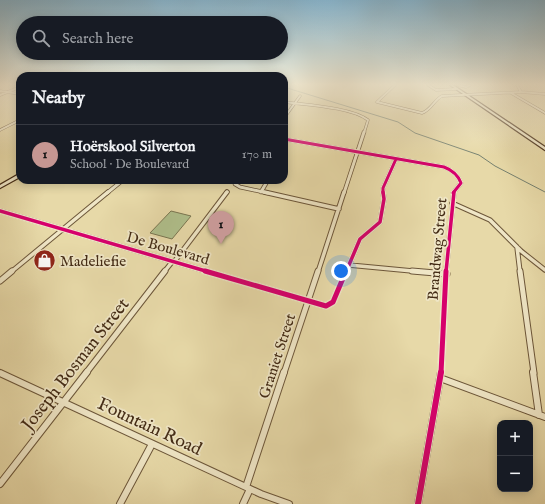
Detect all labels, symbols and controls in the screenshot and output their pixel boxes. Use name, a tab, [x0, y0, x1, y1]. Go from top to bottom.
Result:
search box	[16, 16, 288, 60]
icon: search	[30, 27, 52, 49]
text: Search here	[62, 29, 133, 48]
text: Nearby	[32, 88, 85, 109]
text: Hoërskool Silverton	[70, 137, 196, 156]
text: 1	[43, 146, 47, 163]
text: 170 m	[242, 146, 272, 163]
text: School · De Boulevard	[70, 156, 189, 173]
street label: Brandwag Street	[424, 197, 451, 301]
pin: 1	[208, 211, 234, 244]
street label: De Boulevard	[124, 228, 213, 270]
shop icon: Madeliefie	[31, 248, 57, 274]
place label: Madeliefie	[60, 252, 126, 271]
your location	[331, 261, 351, 281]
street label: Joseph Bosman Street	[16, 294, 135, 437]
street label: Graniet Street	[255, 311, 300, 401]
street label: Fountain Road	[93, 393, 206, 462]
map controls	[497, 420, 533, 492]
button: +	[497, 420, 533, 456]
button: −	[497, 456, 533, 492]

